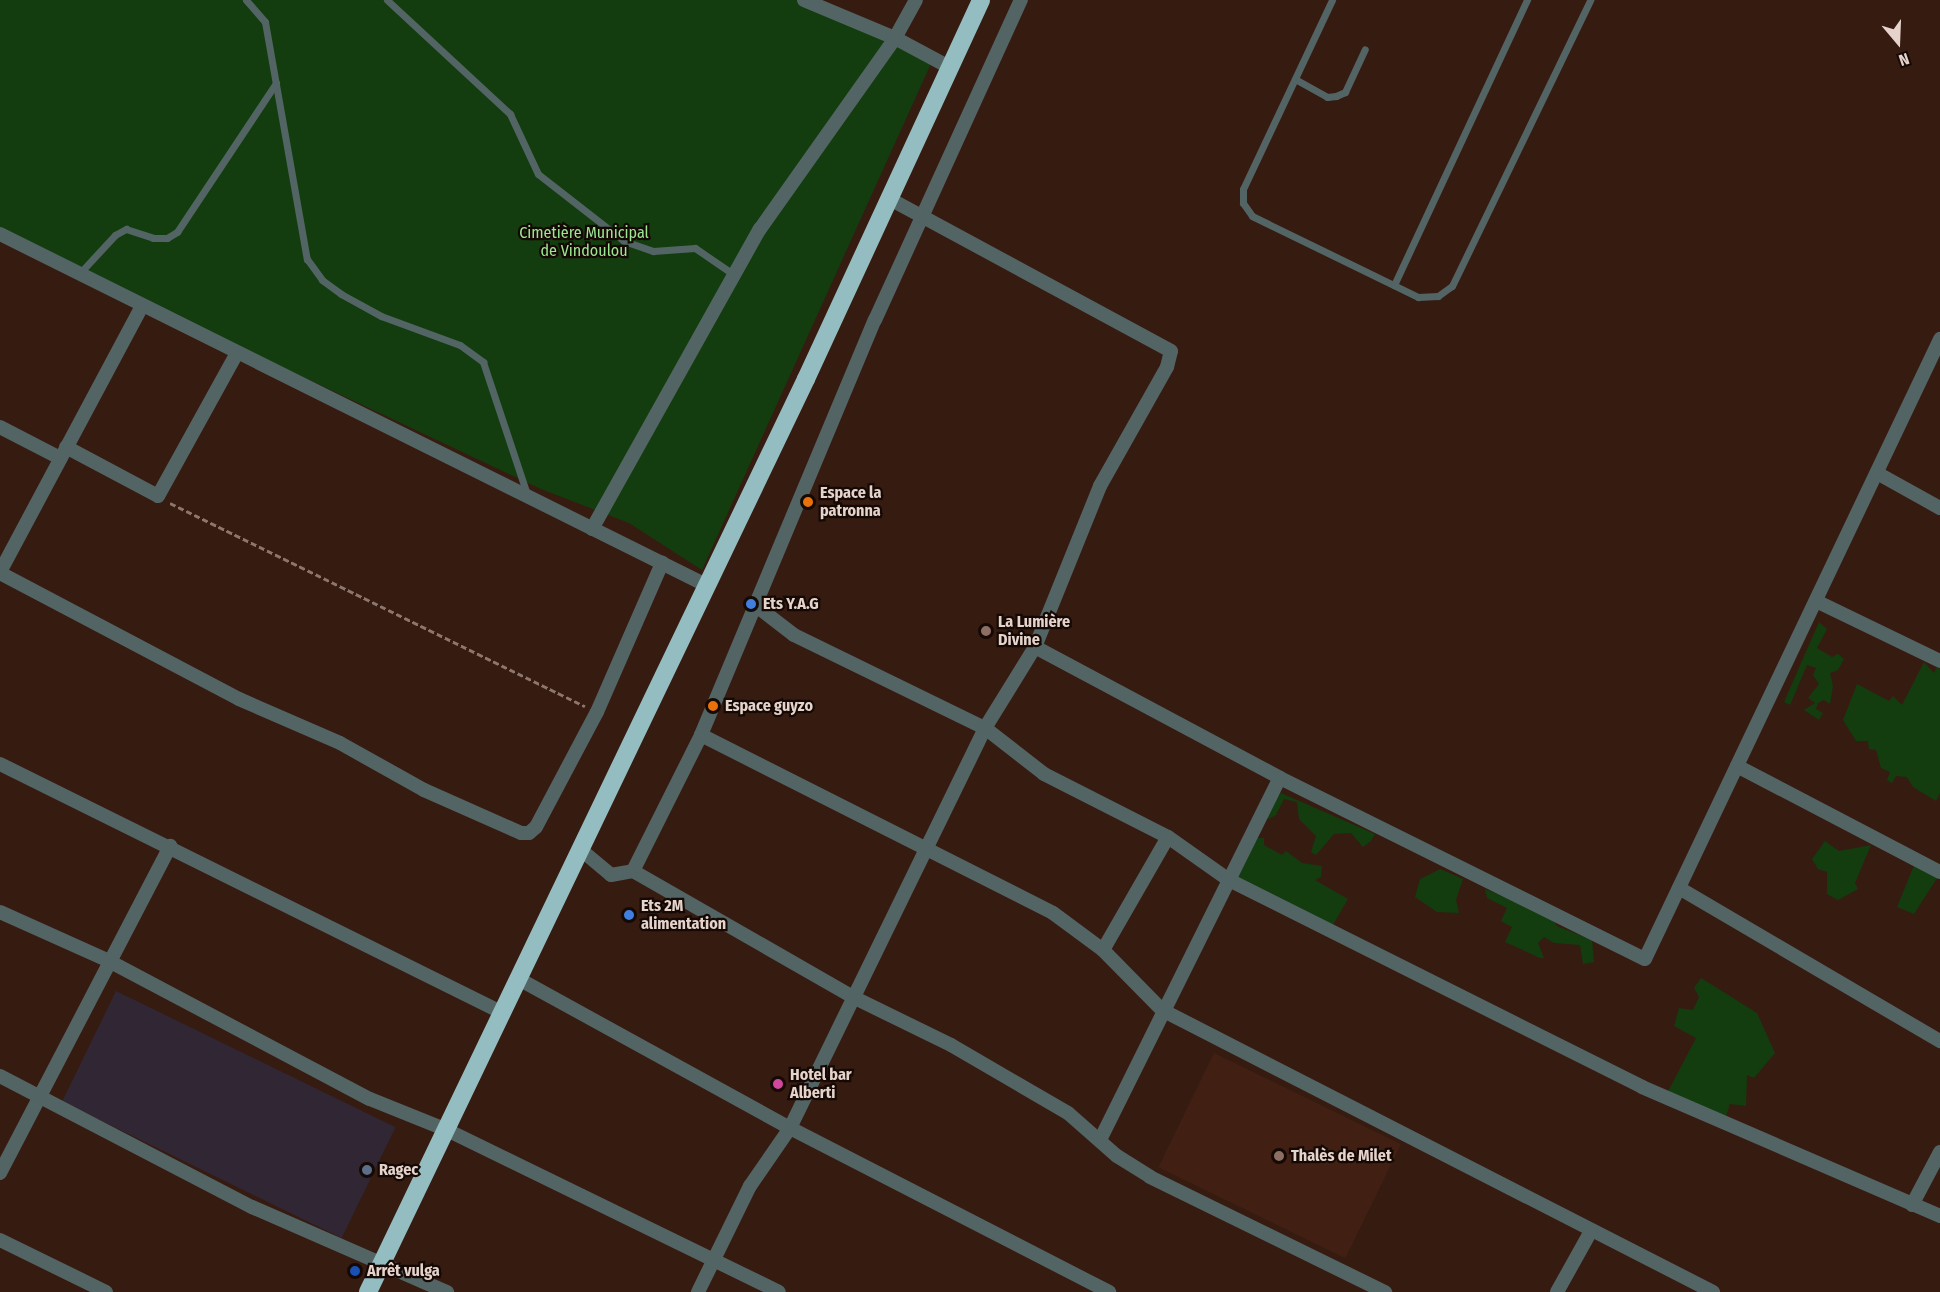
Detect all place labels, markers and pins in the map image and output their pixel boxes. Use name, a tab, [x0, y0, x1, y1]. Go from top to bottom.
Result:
place label: Espace la patronna	[820, 483, 881, 521]
marker: Espace la patronna	[801, 495, 815, 509]
place label: Ets Y.A.G	[763, 594, 819, 614]
marker: Ets Y.A.G	[744, 597, 758, 611]
place label: La Lumière Divine	[998, 612, 1070, 650]
marker: La Lumière Divine	[979, 624, 993, 638]
place label: Espace guyzo	[725, 696, 813, 716]
marker: Espace guyzo	[706, 699, 720, 713]
place label: Ets 2M alimentation	[641, 896, 726, 934]
marker: Ets 2M alimentation	[622, 908, 636, 922]
place label: Hotel bar Alberti	[790, 1065, 852, 1103]
marker: Hotel bar Alberti	[771, 1077, 785, 1091]
place label: Thalès de Milet	[1291, 1146, 1392, 1166]
marker: Thalès de Milet	[1272, 1149, 1286, 1163]
place label: Ragec	[379, 1160, 418, 1180]
marker: Ragec	[360, 1163, 374, 1177]
place label: Arrêt vulga	[367, 1261, 440, 1281]
marker: Arrêt vulga	[348, 1264, 362, 1278]

